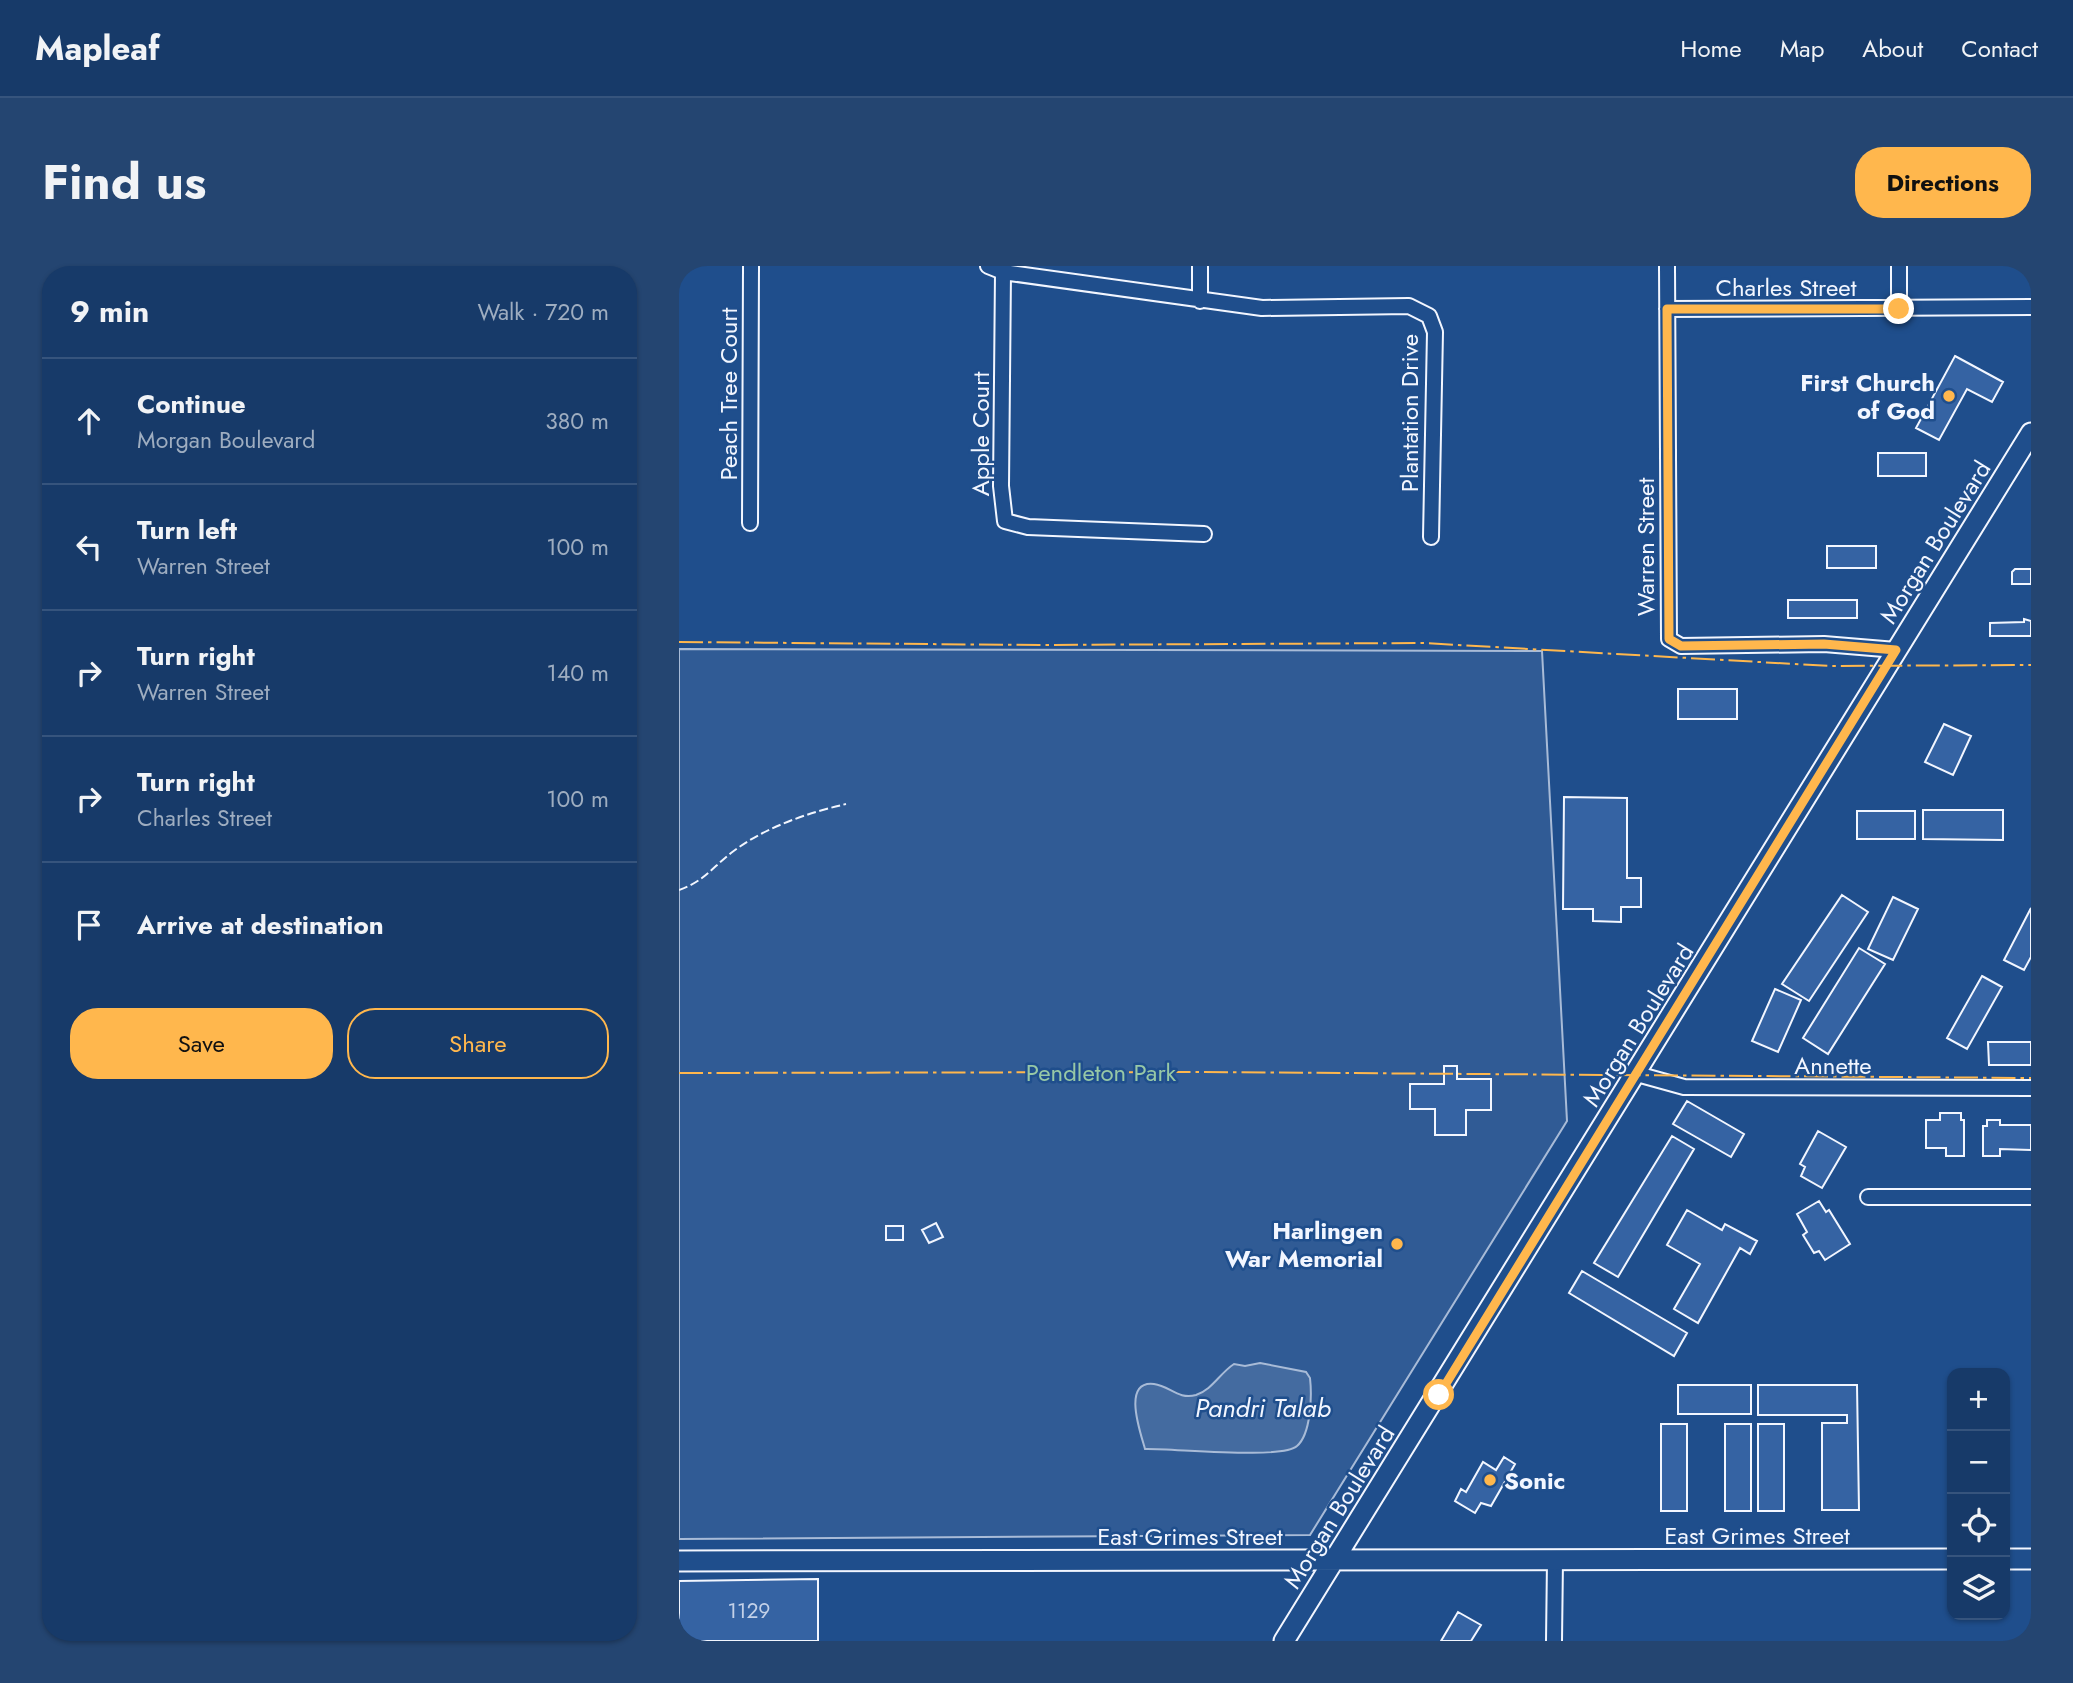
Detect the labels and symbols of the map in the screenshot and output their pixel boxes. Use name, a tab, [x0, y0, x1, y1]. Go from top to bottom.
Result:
street label: Charles Street	[1716, 270, 1857, 305]
route end	[1883, 293, 1914, 324]
street label: Peach Tree Court	[711, 307, 746, 480]
street label: Plantation Drive	[1392, 334, 1427, 492]
place label: First Church of God	[1800, 365, 1935, 428]
street label: Apple Court	[963, 372, 998, 496]
marker: First Church of God	[1941, 388, 1957, 404]
street label: Morgan Boulevard	[1871, 454, 1999, 630]
street label: Warren Street	[1628, 478, 1663, 616]
street label: Morgan Boulevard	[1574, 937, 1702, 1113]
street label: Annette	[1794, 1048, 1872, 1083]
park label: Pendleton Park	[1026, 1055, 1177, 1090]
place label: Harlingen War Memorial	[1225, 1213, 1383, 1276]
marker: Harlingen War Memorial	[1389, 1236, 1405, 1252]
route start	[1423, 1379, 1454, 1410]
water label: Pandri Talab	[1195, 1389, 1332, 1427]
street label: Morgan Boulevard	[1275, 1419, 1403, 1595]
place label: Sonic	[1504, 1463, 1565, 1498]
marker: Sonic	[1482, 1472, 1498, 1488]
street label: East Grimes Street	[1664, 1518, 1850, 1553]
street label: East Grimes Street	[1097, 1519, 1283, 1554]
house number: 1129	[728, 1596, 770, 1626]

